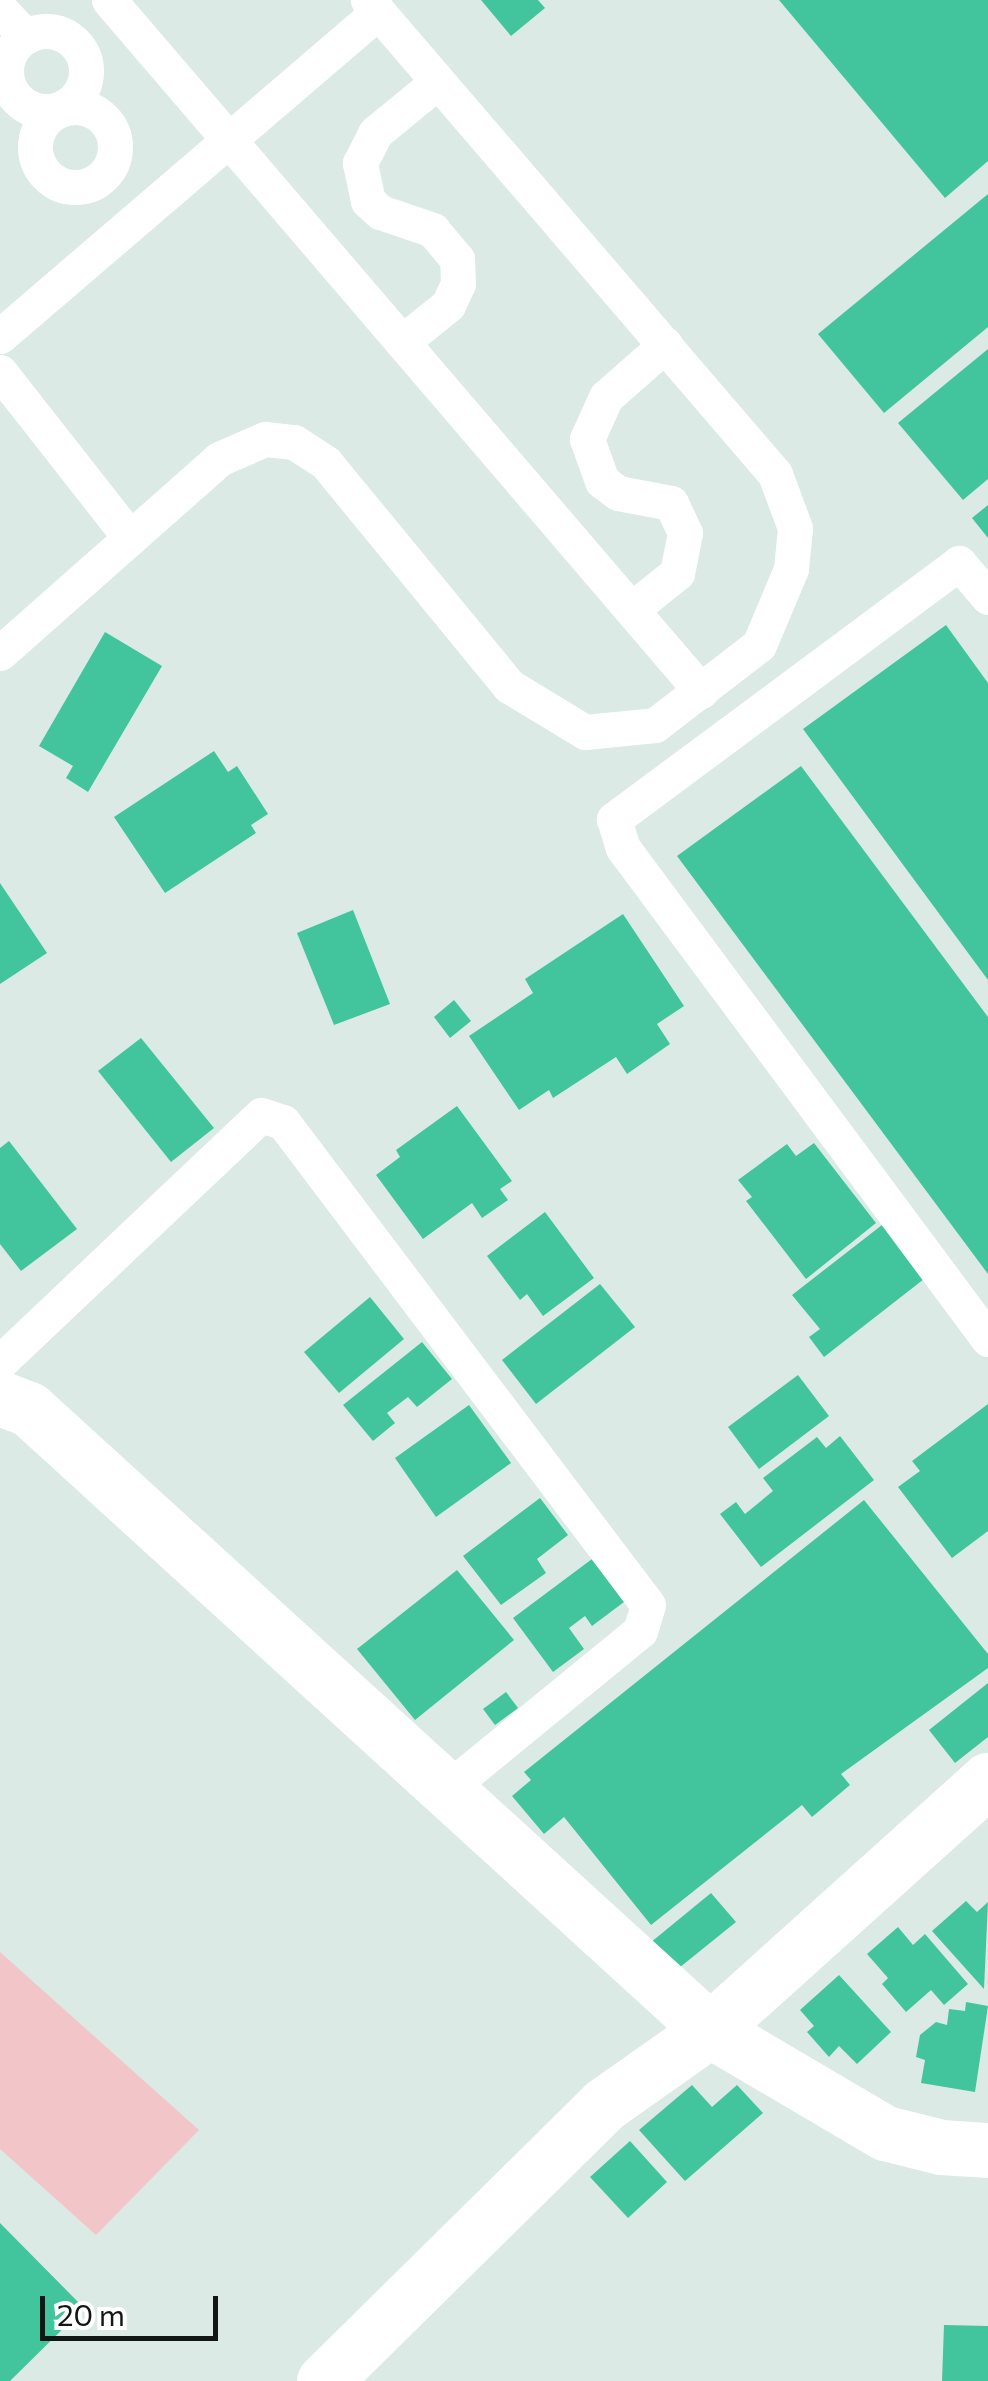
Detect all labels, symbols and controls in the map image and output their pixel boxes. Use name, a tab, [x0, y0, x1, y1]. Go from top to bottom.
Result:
scale bar	[45, 2276, 222, 2338]
text: 20 m	[57, 2295, 125, 2332]

